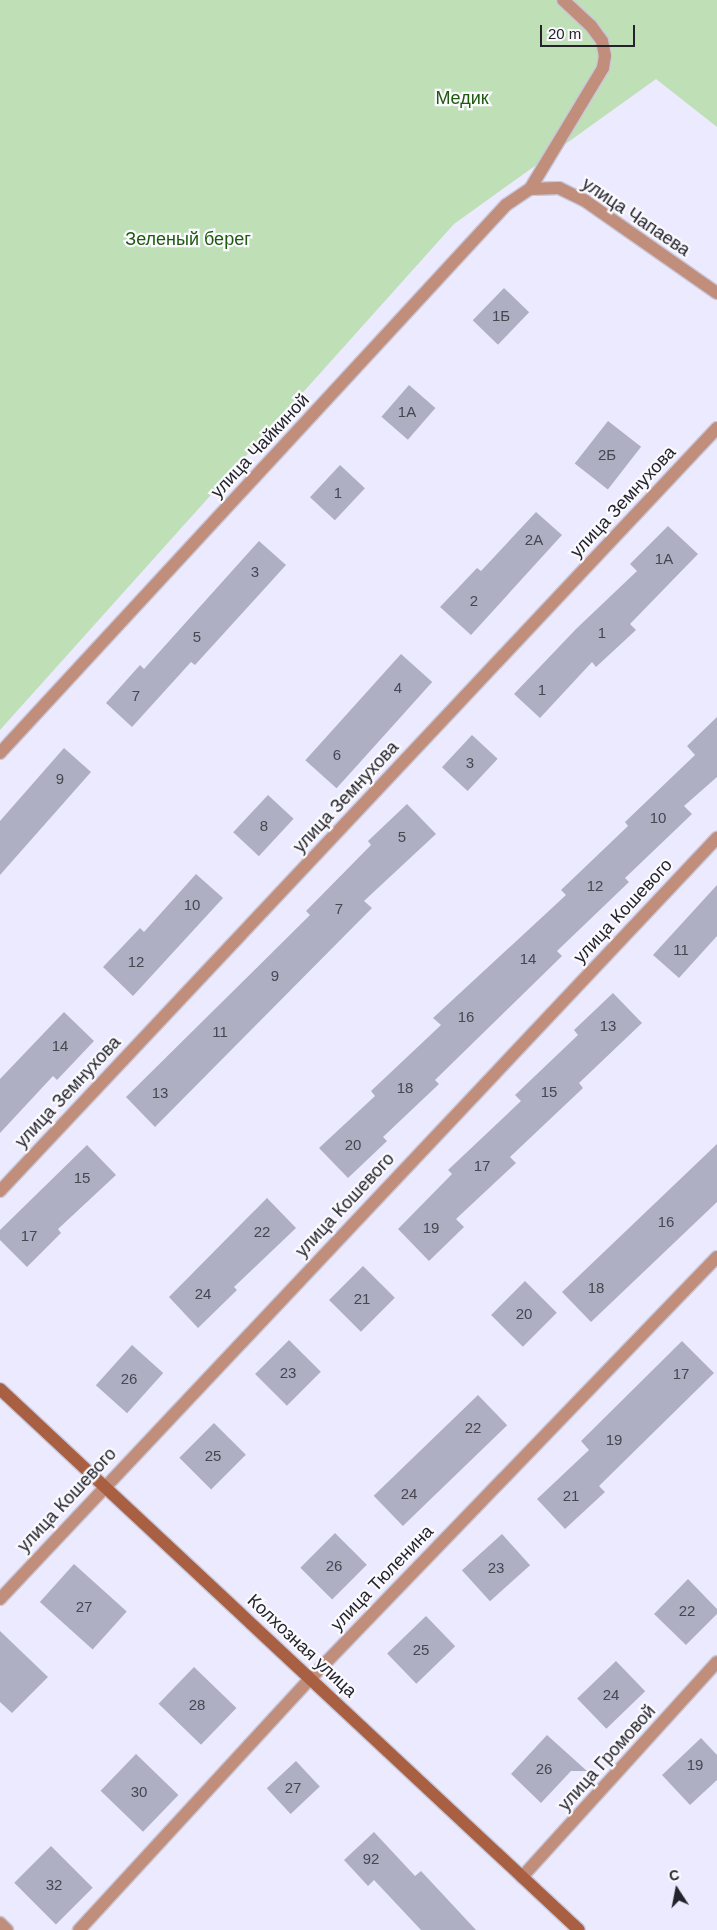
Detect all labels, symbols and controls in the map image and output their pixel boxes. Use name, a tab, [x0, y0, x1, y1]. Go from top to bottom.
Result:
scale bar	[542, 15, 637, 47]
text: 20 m	[548, 25, 581, 42]
park label: Медик	[435, 87, 489, 109]
street label: улица Чапаева	[578, 173, 694, 261]
park label: Зеленый берег	[125, 228, 251, 250]
house number: 1Б	[492, 307, 510, 325]
street label: улица Чайкиной	[206, 389, 314, 503]
house number: 1А	[398, 403, 416, 421]
street label: улица Земнухова	[566, 442, 680, 562]
house number: 2Б	[598, 446, 616, 464]
house number: 1	[334, 484, 342, 502]
house number: 2А	[525, 531, 543, 549]
house number: 1А	[655, 550, 673, 568]
house number: 3	[251, 563, 259, 581]
house number: 2	[470, 592, 478, 610]
house number: 1	[598, 624, 606, 642]
house number: 5	[193, 628, 201, 646]
house number: 4	[394, 679, 402, 697]
house number: 1	[538, 681, 546, 699]
house number: 7	[132, 687, 140, 705]
street label: улица Земнухова	[289, 737, 403, 857]
house number: 6	[333, 746, 341, 764]
house number: 3	[466, 754, 474, 772]
house number: 9	[56, 770, 64, 788]
house number: 10	[650, 809, 666, 827]
house number: 8	[260, 817, 268, 835]
house number: 5	[398, 828, 406, 846]
street label: улица Кошевого	[569, 854, 677, 968]
house number: 12	[587, 877, 603, 895]
house number: 10	[184, 896, 200, 914]
house number: 7	[335, 900, 343, 918]
house number: 11	[673, 941, 689, 959]
house number: 14	[520, 950, 536, 968]
house number: 12	[128, 953, 144, 971]
house number: 9	[271, 967, 279, 985]
house number: 16	[458, 1008, 474, 1026]
house number: 13	[600, 1017, 616, 1035]
house number: 11	[212, 1023, 228, 1041]
street label: улица Земнухова	[11, 1032, 125, 1152]
house number: 14	[52, 1037, 68, 1055]
house number: 18	[397, 1079, 413, 1097]
house number: 15	[541, 1083, 557, 1101]
house number: 13	[152, 1084, 168, 1102]
house number: 20	[345, 1136, 361, 1154]
street label: улица Кошевого	[291, 1148, 399, 1262]
house number: 17	[474, 1157, 490, 1175]
house number: 15	[74, 1169, 90, 1187]
house number: 16	[658, 1213, 674, 1231]
house number: 19	[423, 1219, 439, 1237]
house number: 22	[254, 1223, 270, 1241]
house number: 17	[21, 1227, 37, 1245]
house number: 18	[588, 1279, 604, 1297]
house number: 24	[195, 1285, 211, 1303]
house number: 21	[354, 1290, 370, 1308]
house number: 20	[516, 1305, 532, 1323]
house number: 23	[280, 1364, 296, 1382]
house number: 17	[673, 1365, 689, 1383]
house number: 26	[121, 1370, 137, 1388]
house number: 22	[465, 1419, 481, 1437]
house number: 19	[606, 1431, 622, 1449]
street label: улица Кошевого	[13, 1443, 121, 1557]
house number: 25	[205, 1447, 221, 1465]
house number: 24	[401, 1485, 417, 1503]
house number: 21	[563, 1487, 579, 1505]
street label: улица Тюленина	[326, 1521, 438, 1635]
house number: 26	[326, 1557, 342, 1575]
house number: 23	[488, 1559, 504, 1577]
street label: Колхозная улица	[243, 1590, 361, 1702]
house number: 27	[76, 1598, 92, 1616]
house number: 22	[679, 1602, 695, 1620]
house number: 25	[413, 1641, 429, 1659]
house number: 24	[603, 1686, 619, 1704]
house number: 28	[189, 1696, 205, 1714]
street label: улица Громовой	[554, 1701, 660, 1815]
house number: 19	[687, 1756, 703, 1774]
house number: 26	[536, 1760, 552, 1778]
house number: 27	[285, 1779, 301, 1797]
house number: 30	[131, 1783, 147, 1801]
house number: 92	[363, 1850, 379, 1868]
north arrow	[652, 1865, 702, 1915]
text: С	[668, 1866, 681, 1884]
house number: 32	[46, 1876, 62, 1894]

